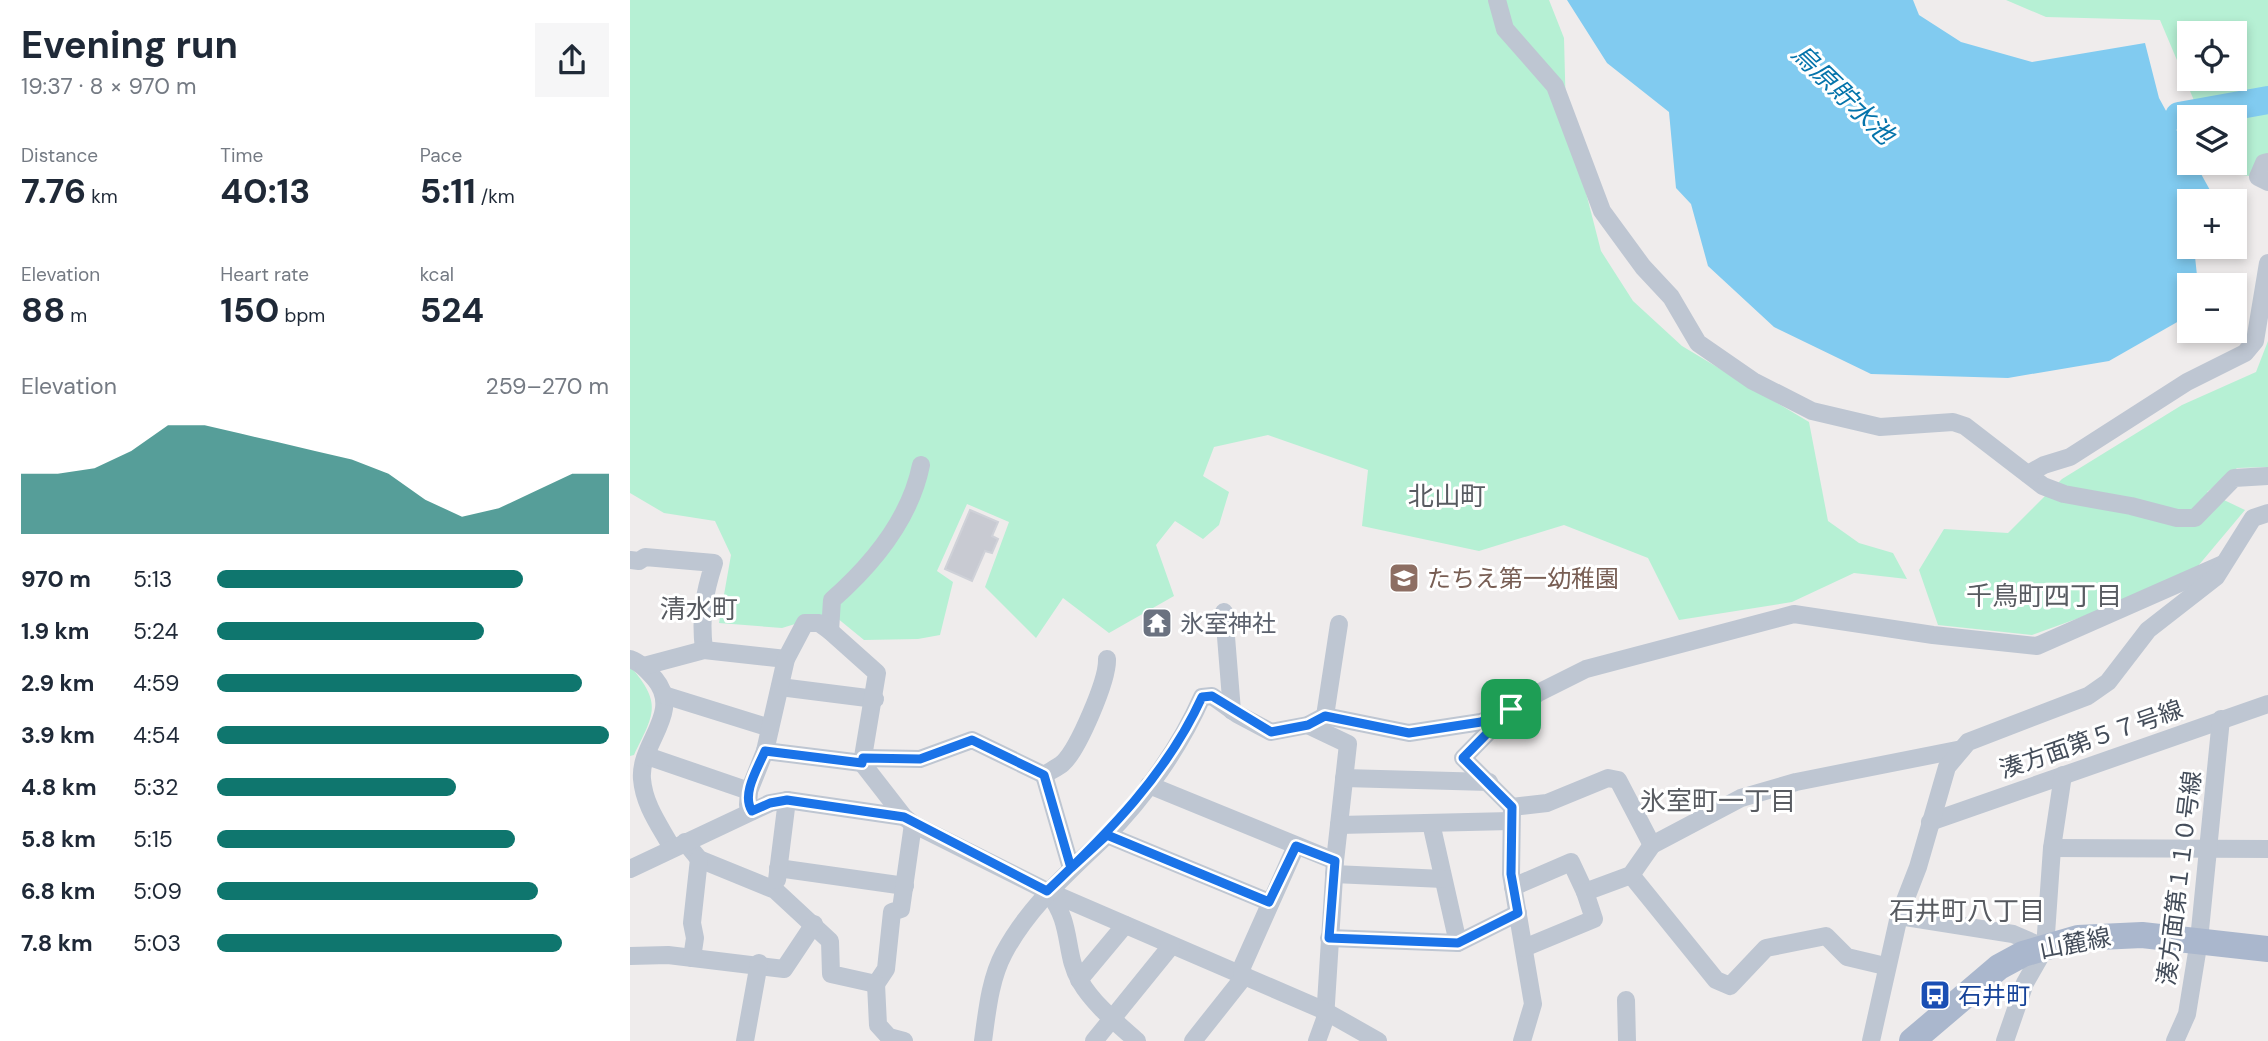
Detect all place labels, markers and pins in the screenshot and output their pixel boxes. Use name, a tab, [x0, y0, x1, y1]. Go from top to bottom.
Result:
school or university icon: たちえ第一幼稚園	[1387, 561, 1421, 595]
place label: たちえ第一幼稚園	[1427, 563, 1619, 594]
temple icon: 氷室神社	[1140, 606, 1174, 640]
place label: 氷室神社	[1180, 608, 1276, 639]
pin	[1481, 679, 1541, 739]
bus stop icon: 石井町	[1918, 978, 1952, 1012]
place label: 石井町	[1958, 980, 2030, 1011]

